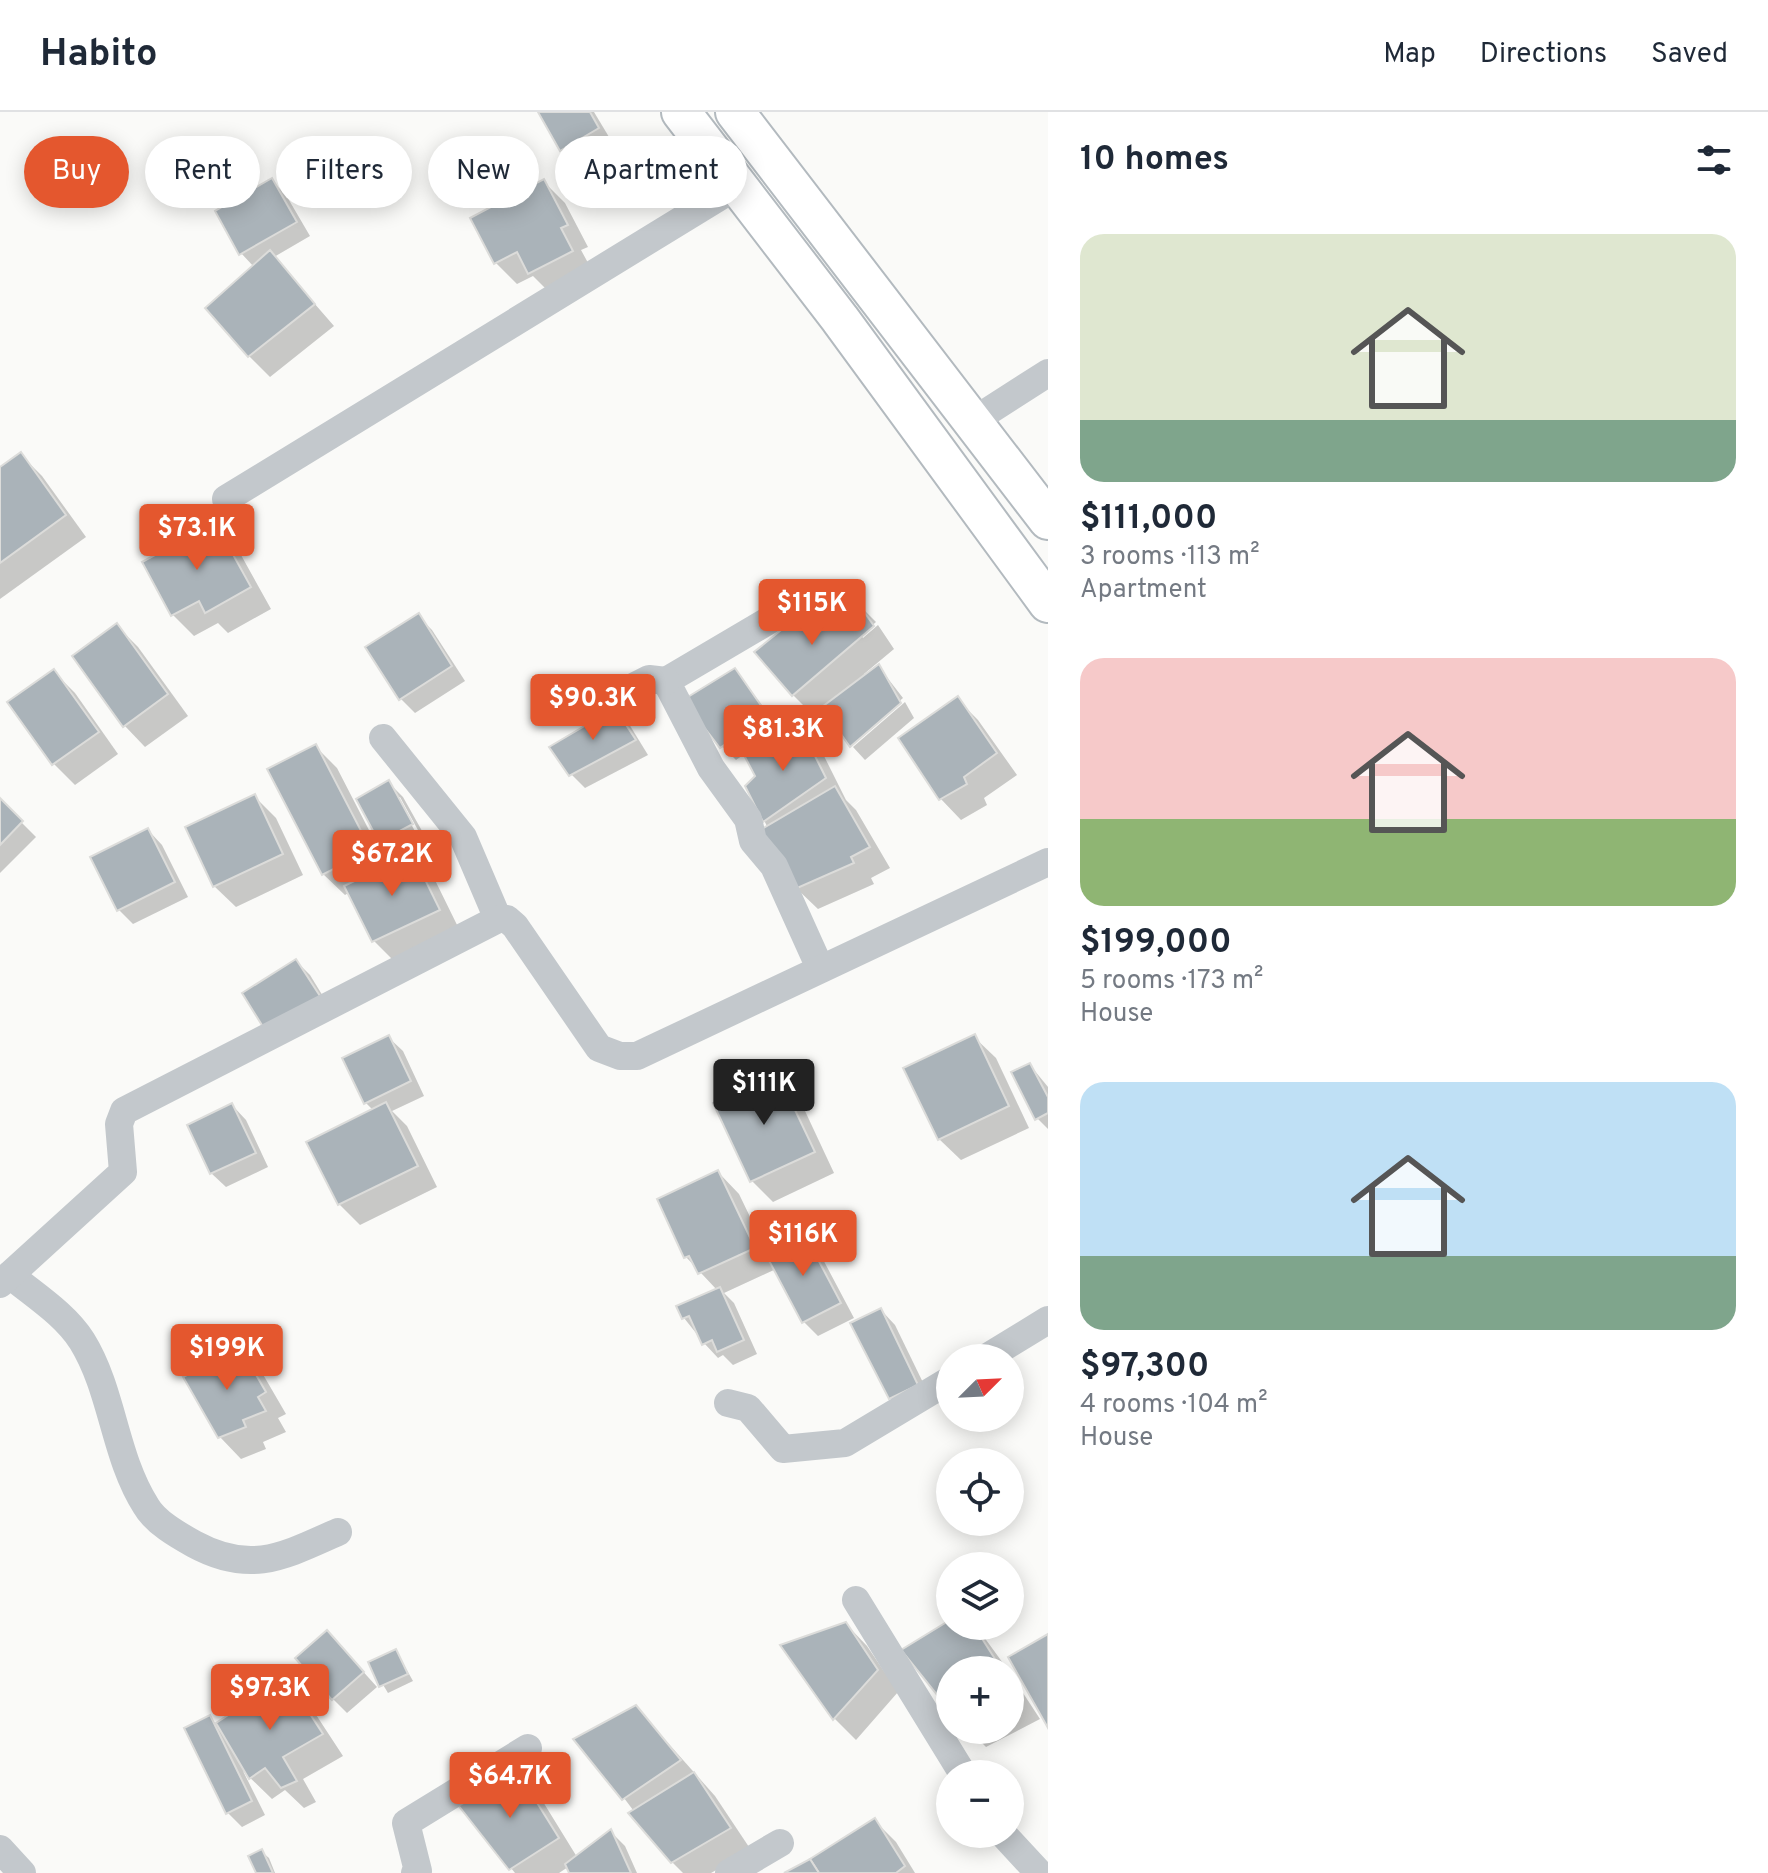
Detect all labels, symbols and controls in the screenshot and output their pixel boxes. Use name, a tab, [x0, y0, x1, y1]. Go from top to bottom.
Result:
text: Habito	[40, 31, 158, 80]
text: Map	[1383, 37, 1436, 73]
text: Directions	[1480, 37, 1607, 73]
text: Saved	[1651, 37, 1728, 73]
chip: Buy	[24, 136, 129, 208]
chip: Rent	[145, 136, 260, 208]
chip: Filters	[276, 136, 412, 208]
chip: New	[428, 136, 539, 208]
chip: Apartment	[555, 136, 747, 208]
icon: filters	[1692, 138, 1736, 182]
text: 10 homes	[1080, 139, 1229, 182]
icon: home	[1336, 286, 1480, 430]
text: $111,000	[1080, 498, 1217, 541]
pin: $73.1K	[132, 504, 262, 572]
text: $73.1K	[157, 513, 237, 546]
text: 3 rooms · 113 m²	[1080, 541, 1260, 574]
text: Apartment	[1080, 574, 1207, 607]
pin: $115K	[756, 579, 868, 647]
text: $115K	[777, 588, 847, 621]
pin: $90.3K	[528, 674, 658, 742]
text: $90.3K	[548, 683, 638, 716]
pin: $81.3K	[718, 705, 848, 773]
icon: home	[1336, 710, 1480, 854]
text: $81.3K	[742, 714, 824, 747]
pin: $67.2K	[327, 830, 457, 898]
text: $67.2K	[351, 839, 433, 872]
text: $199,000	[1080, 922, 1232, 965]
text: 5 rooms · 173 m²	[1080, 965, 1263, 998]
text: House	[1080, 998, 1153, 1031]
pin: $111K	[708, 1059, 820, 1127]
text: $111K	[731, 1068, 797, 1101]
icon: home	[1336, 1134, 1480, 1278]
pin: $116K	[747, 1210, 859, 1278]
text: $116K	[768, 1219, 838, 1252]
pin: $199K	[171, 1324, 283, 1392]
text: $199K	[189, 1333, 265, 1366]
north arrow	[936, 1344, 1024, 1432]
map controls	[936, 1344, 1024, 1848]
text: $97,300	[1080, 1346, 1209, 1389]
text: 4 rooms · 104 m²	[1080, 1389, 1268, 1422]
text: House	[1080, 1422, 1153, 1455]
button: locate	[936, 1448, 1024, 1536]
button: layers	[936, 1552, 1024, 1640]
button: +	[936, 1656, 1024, 1744]
pin: $97.3K	[205, 1664, 335, 1732]
text: $97.3K	[229, 1673, 311, 1706]
pin: $64.7K	[445, 1752, 575, 1820]
button: −	[936, 1760, 1024, 1848]
text: $64.7K	[468, 1761, 552, 1794]

